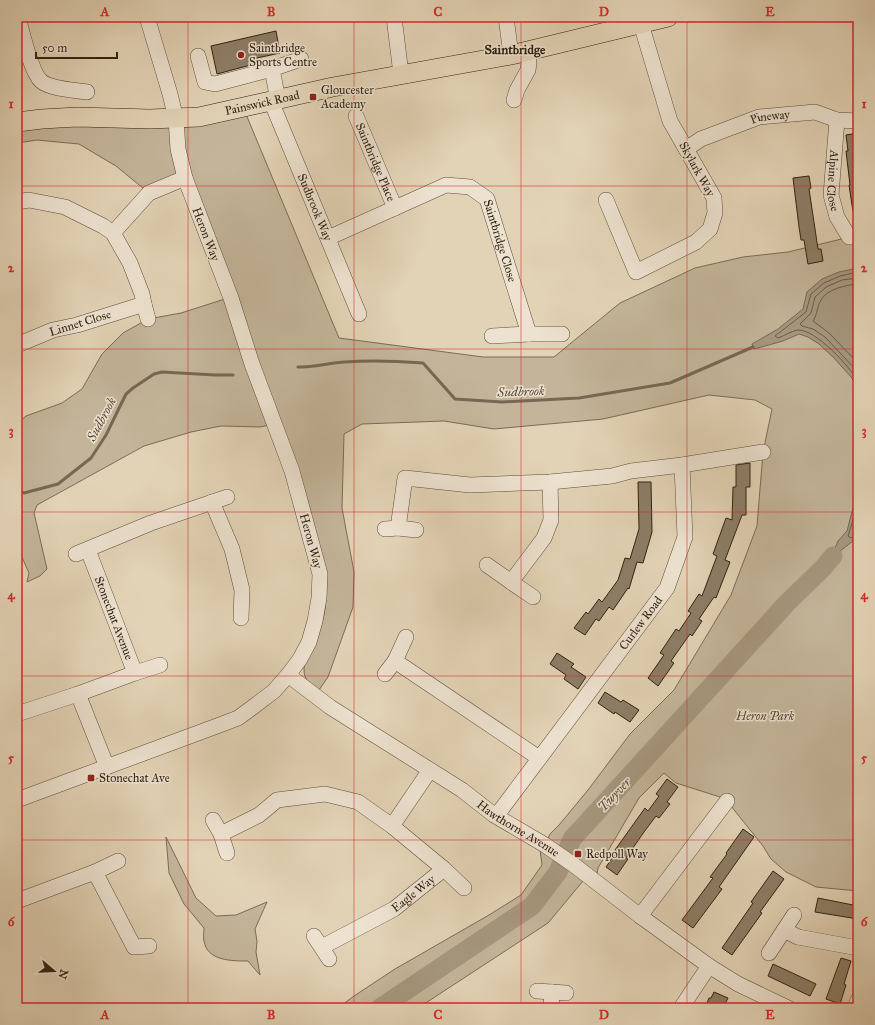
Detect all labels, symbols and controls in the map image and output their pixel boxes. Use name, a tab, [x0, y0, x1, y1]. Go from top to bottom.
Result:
text: A	[100, 4, 110, 20]
text: B	[267, 4, 276, 20]
text: C	[434, 4, 443, 20]
text: D	[599, 4, 609, 20]
text: E	[765, 4, 775, 20]
scale bar	[36, 34, 117, 60]
text: 50 m	[42, 41, 67, 55]
place label: Saintbridge Sports Centre	[249, 41, 317, 69]
district label: Saintbridge	[485, 42, 546, 58]
marker: Saintbridge Sports Centre	[236, 50, 246, 60]
place label: Gloucester Academy	[320, 83, 374, 111]
street label: Painswick Road	[224, 88, 301, 118]
marker: Gloucester Academy	[308, 92, 318, 102]
text: 1	[8, 96, 14, 112]
text: 1	[861, 96, 867, 112]
street label: Pineway	[748, 107, 791, 127]
street label: Saintbridge Place	[353, 121, 398, 203]
street label: Skylark Way	[676, 139, 718, 199]
street label: Alpine Close	[824, 148, 842, 213]
street label: Sudbrook Way	[295, 172, 335, 243]
street label: Saintbridge Close	[481, 198, 519, 284]
street label: Heron Way	[189, 205, 223, 263]
text: 2	[8, 260, 15, 276]
text: 2	[861, 260, 868, 276]
street label: Linnet Close	[47, 307, 113, 339]
water label: Sudbrook	[496, 383, 545, 401]
water label: Sudbrook	[83, 395, 120, 445]
text: 3	[8, 423, 14, 439]
text: 3	[861, 423, 867, 439]
street label: Heron Way	[297, 512, 325, 570]
street label: Stonechat Avenue	[92, 574, 136, 662]
text: 4	[7, 587, 15, 603]
text: 4	[860, 587, 868, 603]
street label: Curlew Road	[616, 594, 665, 653]
park label: Heron Park	[735, 709, 795, 723]
text: 5	[8, 750, 15, 766]
text: 5	[861, 750, 868, 766]
place label: Stonechat Ave	[99, 771, 170, 785]
marker: Stonechat Ave	[86, 773, 96, 783]
water label: Twyver	[595, 774, 635, 815]
street label: Hawthorne Avenue	[474, 797, 562, 860]
place label: Redpoll Way	[586, 847, 648, 861]
marker: Redpoll Way	[573, 849, 583, 859]
street label: Eagle Way	[389, 872, 438, 915]
text: 6	[8, 914, 16, 930]
text: 6	[861, 914, 869, 930]
north arrow	[34, 951, 74, 991]
text: N	[55, 968, 71, 981]
text: A	[100, 1007, 110, 1023]
text: B	[267, 1007, 276, 1023]
text: C	[434, 1007, 443, 1023]
text: D	[599, 1007, 609, 1023]
text: E	[765, 1007, 775, 1023]

